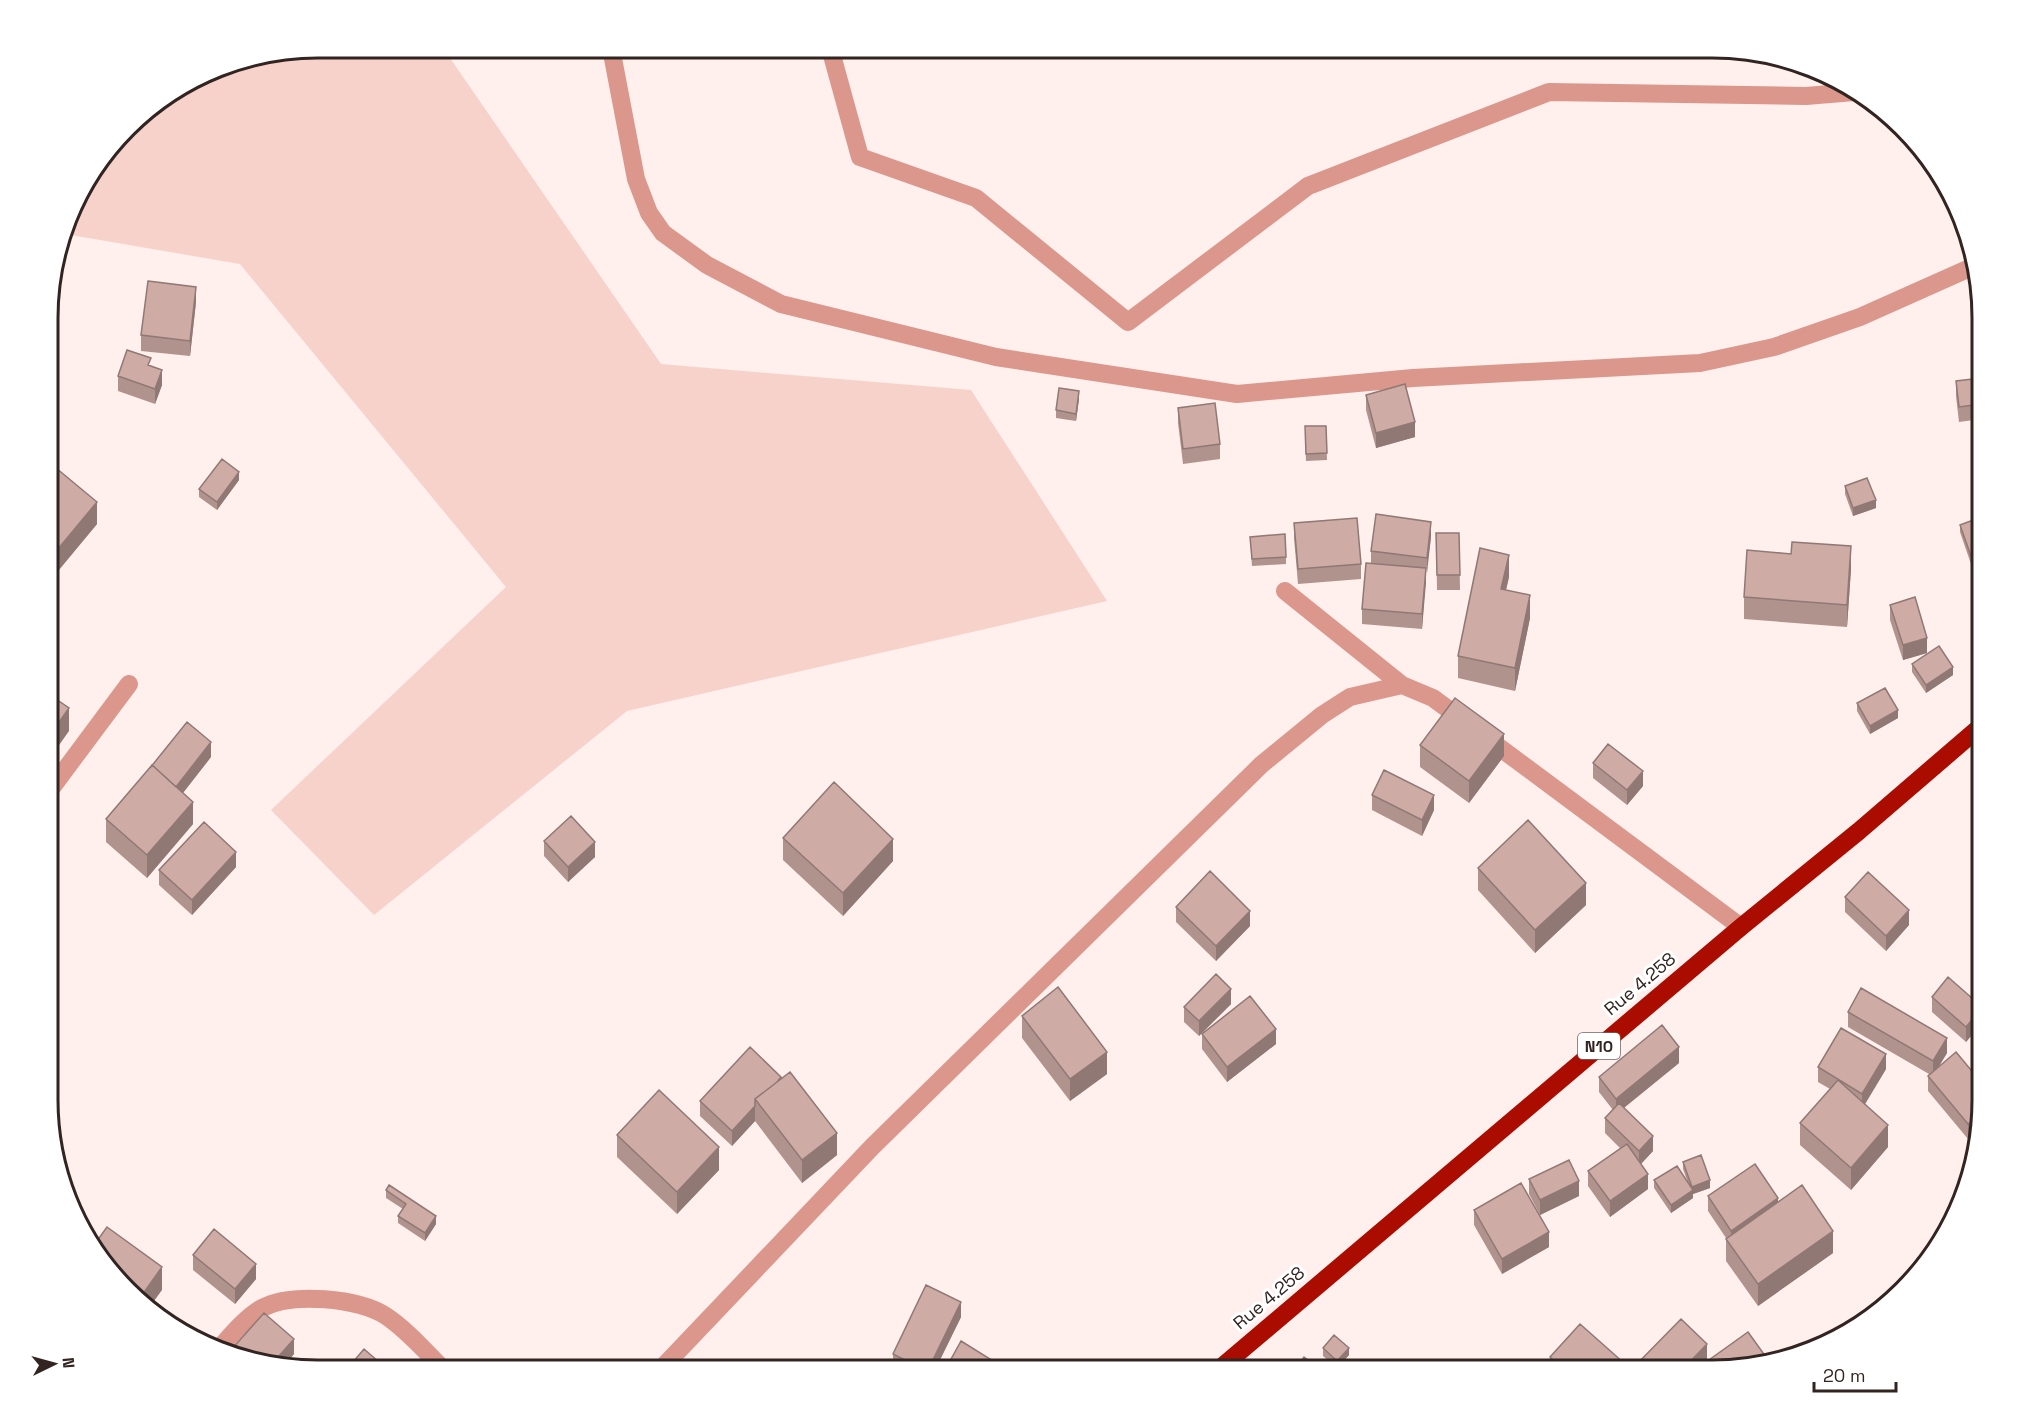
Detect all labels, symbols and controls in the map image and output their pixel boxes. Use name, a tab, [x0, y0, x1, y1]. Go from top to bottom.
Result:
street label: Rue 4.258	[1599, 947, 1680, 1020]
road number: N10	[1578, 1033, 1620, 1059]
street label: Rue 4.258	[1228, 1261, 1309, 1334]
north arrow	[24, 1334, 84, 1394]
scale bar	[1814, 1355, 1896, 1393]
text: N	[58, 1356, 79, 1369]
text: 20 m	[1823, 1364, 1866, 1387]

